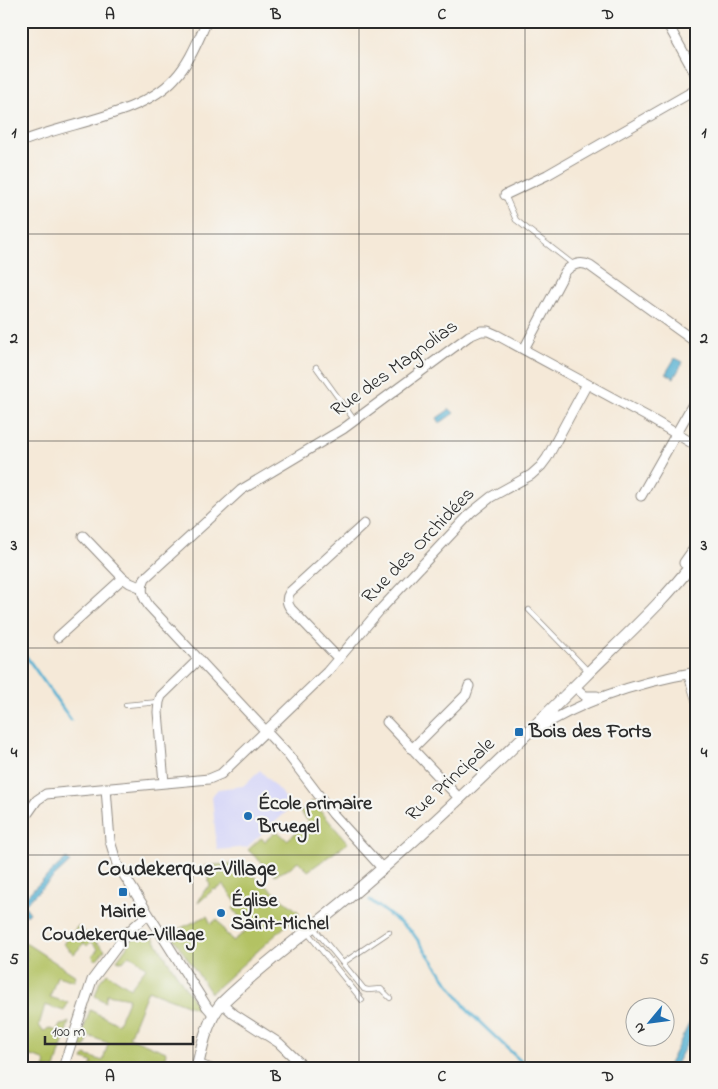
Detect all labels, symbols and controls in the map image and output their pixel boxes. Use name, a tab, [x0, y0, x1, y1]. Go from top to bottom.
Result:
text: A	[105, 3, 115, 27]
text: B	[270, 3, 282, 27]
text: C	[438, 3, 447, 27]
text: D	[601, 3, 614, 27]
text: 1	[11, 121, 17, 145]
text: 1	[701, 121, 707, 145]
street label: Rue des Magnolias	[325, 313, 465, 426]
text: 2	[9, 327, 18, 351]
text: 2	[699, 327, 708, 351]
street label: Rue des Orchidées	[356, 481, 482, 611]
text: 3	[10, 534, 18, 558]
text: 3	[700, 534, 708, 558]
place label: Bois des Forts	[528, 718, 652, 747]
marker: Bois des Forts	[513, 726, 525, 738]
street label: Rue Principale	[400, 731, 502, 829]
text: 4	[10, 741, 18, 765]
text: 4	[700, 741, 708, 765]
place label: École primaire Bruegel	[257, 790, 373, 843]
marker: École primaire Bruegel	[242, 810, 254, 822]
district label: Coudekerque-Village	[98, 854, 278, 887]
marker: Mairie Coudekerque-Village	[117, 886, 129, 898]
place label: Église Saint-Michel	[231, 887, 329, 939]
place label: Mairie Coudekerque-Village	[42, 898, 205, 951]
marker: Église Saint-Michel	[215, 907, 227, 919]
text: 5	[9, 948, 19, 972]
text: 5	[699, 948, 709, 972]
north arrow	[626, 996, 676, 1046]
scale bar	[45, 1014, 192, 1046]
text: N	[628, 1018, 651, 1037]
text: 100 m	[52, 1021, 85, 1043]
text: A	[105, 1065, 115, 1089]
text: B	[270, 1065, 282, 1089]
text: C	[438, 1065, 447, 1089]
text: D	[601, 1065, 614, 1089]

